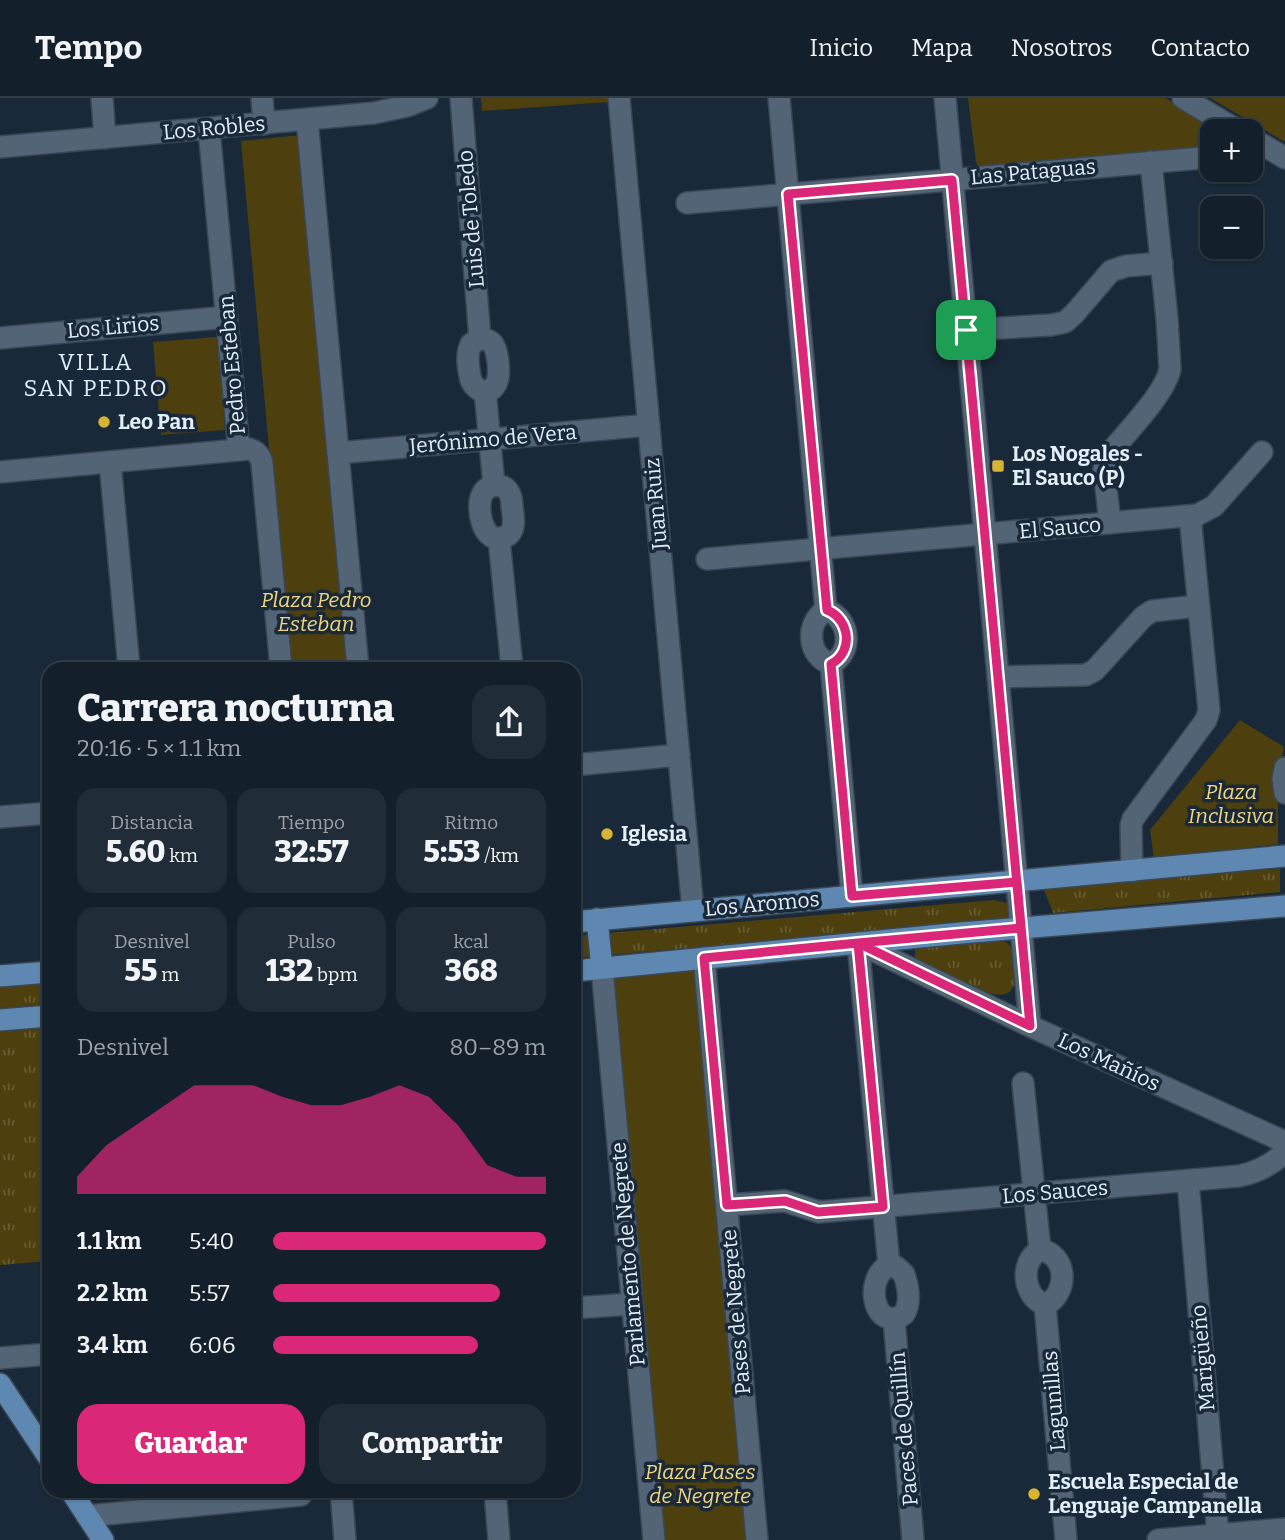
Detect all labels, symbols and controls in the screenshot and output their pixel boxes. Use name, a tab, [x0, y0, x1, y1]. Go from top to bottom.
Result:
text: Tempo	[35, 28, 143, 68]
text: Inicio	[809, 34, 873, 62]
text: Mapa	[911, 34, 973, 62]
text: Nosotros	[1011, 34, 1112, 62]
text: Contacto	[1150, 34, 1250, 62]
street label: Los Robles	[162, 111, 266, 145]
map controls	[1200, 119, 1263, 259]
button: +	[1200, 119, 1263, 182]
street label: Luis de Toledo	[452, 149, 490, 289]
street label: Las Pataguas	[969, 154, 1097, 190]
button: −	[1200, 196, 1263, 259]
street label: Pedro Esteban	[213, 294, 251, 436]
pin	[936, 300, 996, 360]
street label: Los Lirios	[66, 310, 160, 344]
icon: arrive	[947, 311, 985, 349]
district label: VILLA SAN PEDRO	[23, 348, 169, 402]
place label: Leo Pan	[118, 409, 195, 435]
marker: Leo Pan	[96, 414, 112, 430]
street label: Jerónimo de Vera	[407, 419, 578, 459]
place label: Los Nogales - El Sauco (P)	[1012, 441, 1143, 491]
street label: Juan Ruiz	[639, 457, 673, 552]
marker: Los Nogales - El Sauco (P)	[990, 458, 1006, 474]
street label: El Sauco	[1018, 511, 1102, 545]
park label: Plaza Pedro Esteban	[261, 587, 371, 637]
text: Carrera nocturna	[77, 685, 394, 731]
button: share	[472, 685, 546, 759]
text: 20:16 · 5 × 1.1 km	[77, 734, 241, 762]
park label: Plaza Inclusiva	[1188, 779, 1274, 829]
text: Distancia	[111, 811, 193, 834]
text: Tiempo	[278, 811, 345, 834]
text: Ritmo	[444, 811, 498, 834]
place label: Iglesia	[621, 821, 687, 847]
marker: Iglesia	[599, 826, 615, 842]
text: 5.60	[106, 834, 165, 870]
text: 32:57	[274, 834, 349, 870]
text: 5:53	[423, 834, 480, 870]
text: km	[165, 844, 198, 867]
text: /km	[480, 844, 519, 867]
street label: Los Aromos	[704, 886, 820, 922]
text: Desnivel	[114, 930, 190, 953]
text: Pulso	[287, 930, 336, 953]
text: kcal	[453, 930, 489, 953]
text: 55	[124, 953, 157, 989]
text: 132	[265, 953, 313, 989]
text: 368	[445, 953, 498, 989]
text: m	[157, 963, 179, 986]
text: bpm	[313, 963, 358, 986]
street label: Los Mañíos	[1054, 1027, 1164, 1097]
text: Desnivel	[77, 1033, 169, 1061]
text: 80–89 m	[449, 1033, 546, 1061]
street label: Parlamento de Negrete	[605, 1141, 651, 1367]
street label: Los Sauces	[1001, 1174, 1109, 1210]
text: 1.1 km	[77, 1227, 141, 1255]
text: 5:40	[189, 1227, 234, 1255]
street label: Pases de Negrete	[716, 1228, 756, 1396]
text: 2.2 km	[77, 1279, 148, 1307]
text: 5:57	[189, 1279, 230, 1307]
street label: Marigüeño	[1185, 1304, 1221, 1412]
text: 3.4 km	[77, 1331, 148, 1359]
text: 6:06	[189, 1331, 236, 1359]
street label: Lagunillas	[1037, 1350, 1071, 1452]
street label: Paces de Quillín	[884, 1351, 924, 1507]
button: Guardar	[77, 1404, 305, 1484]
button: Compartir	[319, 1404, 546, 1484]
park label: Plaza Pases de Negrete	[645, 1459, 755, 1509]
place label: Escuela Especial de Lenguaje Campanella	[1048, 1469, 1262, 1519]
marker: Escuela Especial de Lenguaje Campanella	[1026, 1486, 1042, 1502]

